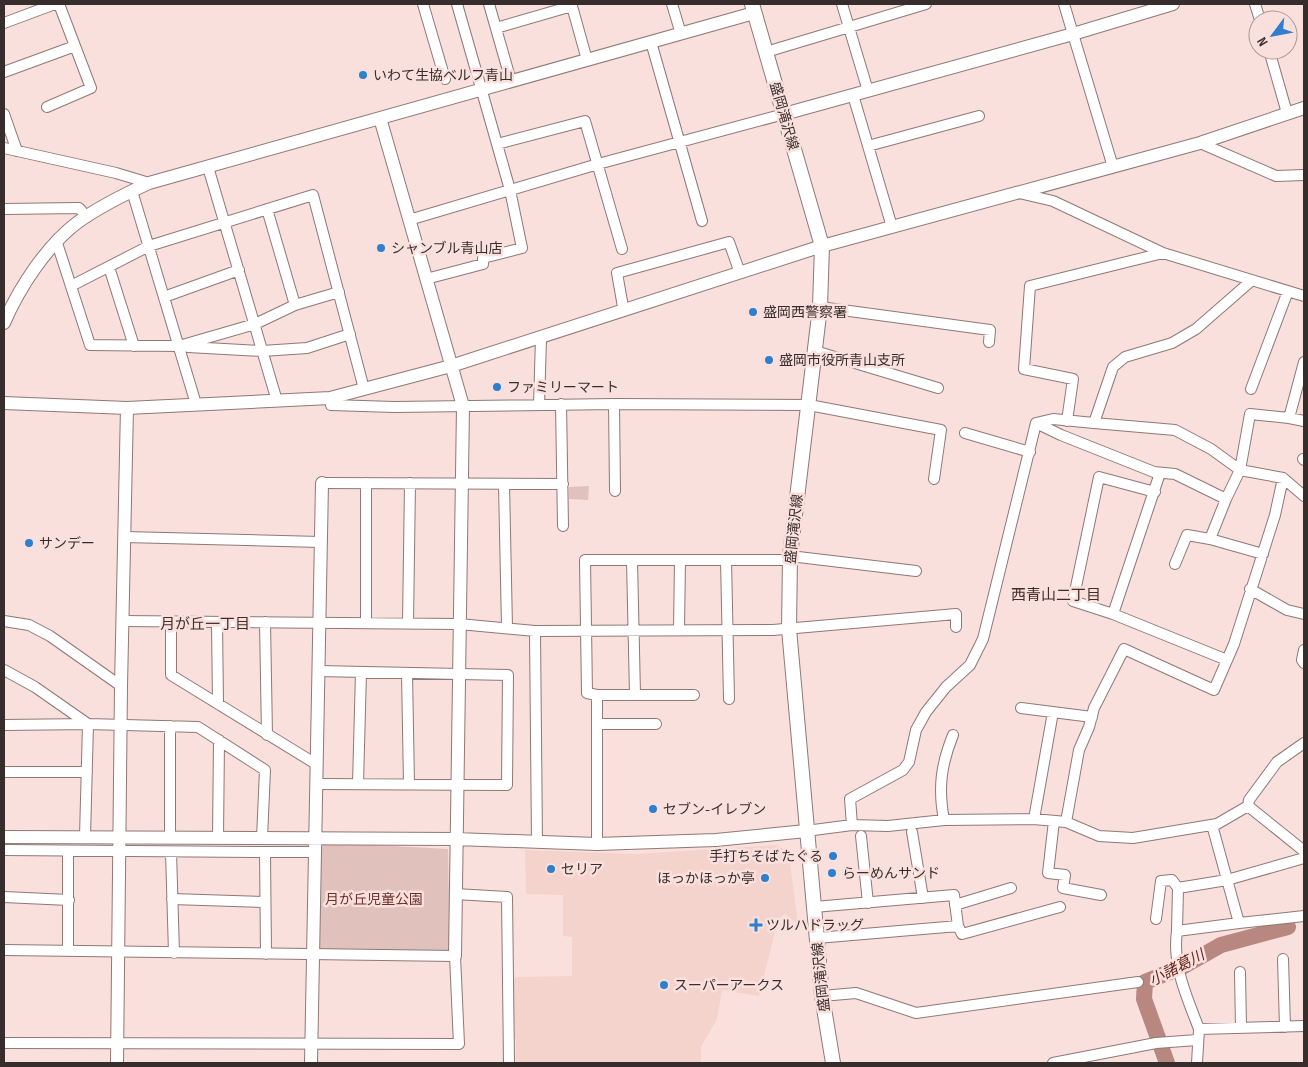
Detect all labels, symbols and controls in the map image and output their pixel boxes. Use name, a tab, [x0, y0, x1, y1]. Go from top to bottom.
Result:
north arrow	[1248, 10, 1298, 60]
text: N	[1253, 34, 1272, 49]
place label: いわて生協ベルフ青山	[373, 67, 513, 84]
marker: いわて生協ベルフ青山	[357, 69, 369, 81]
street label: 盛岡滝沢線	[766, 80, 802, 152]
place label: シャンブル青山店	[391, 240, 503, 257]
marker: シャンブル青山店	[375, 242, 387, 254]
place label: 盛岡西警察署	[763, 304, 847, 321]
marker: 盛岡西警察署	[747, 306, 759, 318]
place label: 盛岡市役所青山支所	[779, 352, 905, 369]
marker: 盛岡市役所青山支所	[763, 354, 775, 366]
place label: ファミリーマート	[507, 379, 619, 396]
marker: ファミリーマート	[491, 381, 503, 393]
street label: 盛岡滝沢線	[782, 493, 806, 565]
place label: サンデー	[39, 535, 95, 552]
marker: サンデー	[23, 537, 35, 549]
district label: 西青山二丁目	[1011, 586, 1101, 605]
district label: 月が丘一丁目	[160, 615, 250, 634]
place label: セブン-イレブン	[663, 801, 766, 818]
marker: セブン-イレブン	[647, 803, 659, 815]
place label: 手打ちそば たぐる	[709, 848, 823, 865]
marker: 手打ちそば たぐる	[827, 850, 839, 862]
place label: セリア	[561, 861, 603, 878]
marker: セリア	[545, 863, 557, 875]
place label: らーめんサンド	[842, 865, 940, 882]
marker: らーめんサンド	[826, 867, 838, 879]
place label: ほっかほっか亭	[657, 870, 755, 887]
marker: ほっかほっか亭	[759, 872, 771, 884]
park label: 月が丘児童公園	[325, 891, 423, 908]
place label: ツルハドラッグ	[766, 917, 864, 934]
marker: ツルハドラッグ	[750, 919, 762, 931]
street label: 盛岡滝沢線	[809, 941, 833, 1013]
water label: 小諸葛川	[1146, 945, 1210, 990]
place label: スーパーアークス	[674, 977, 784, 994]
marker: スーパーアークス	[658, 979, 670, 991]

